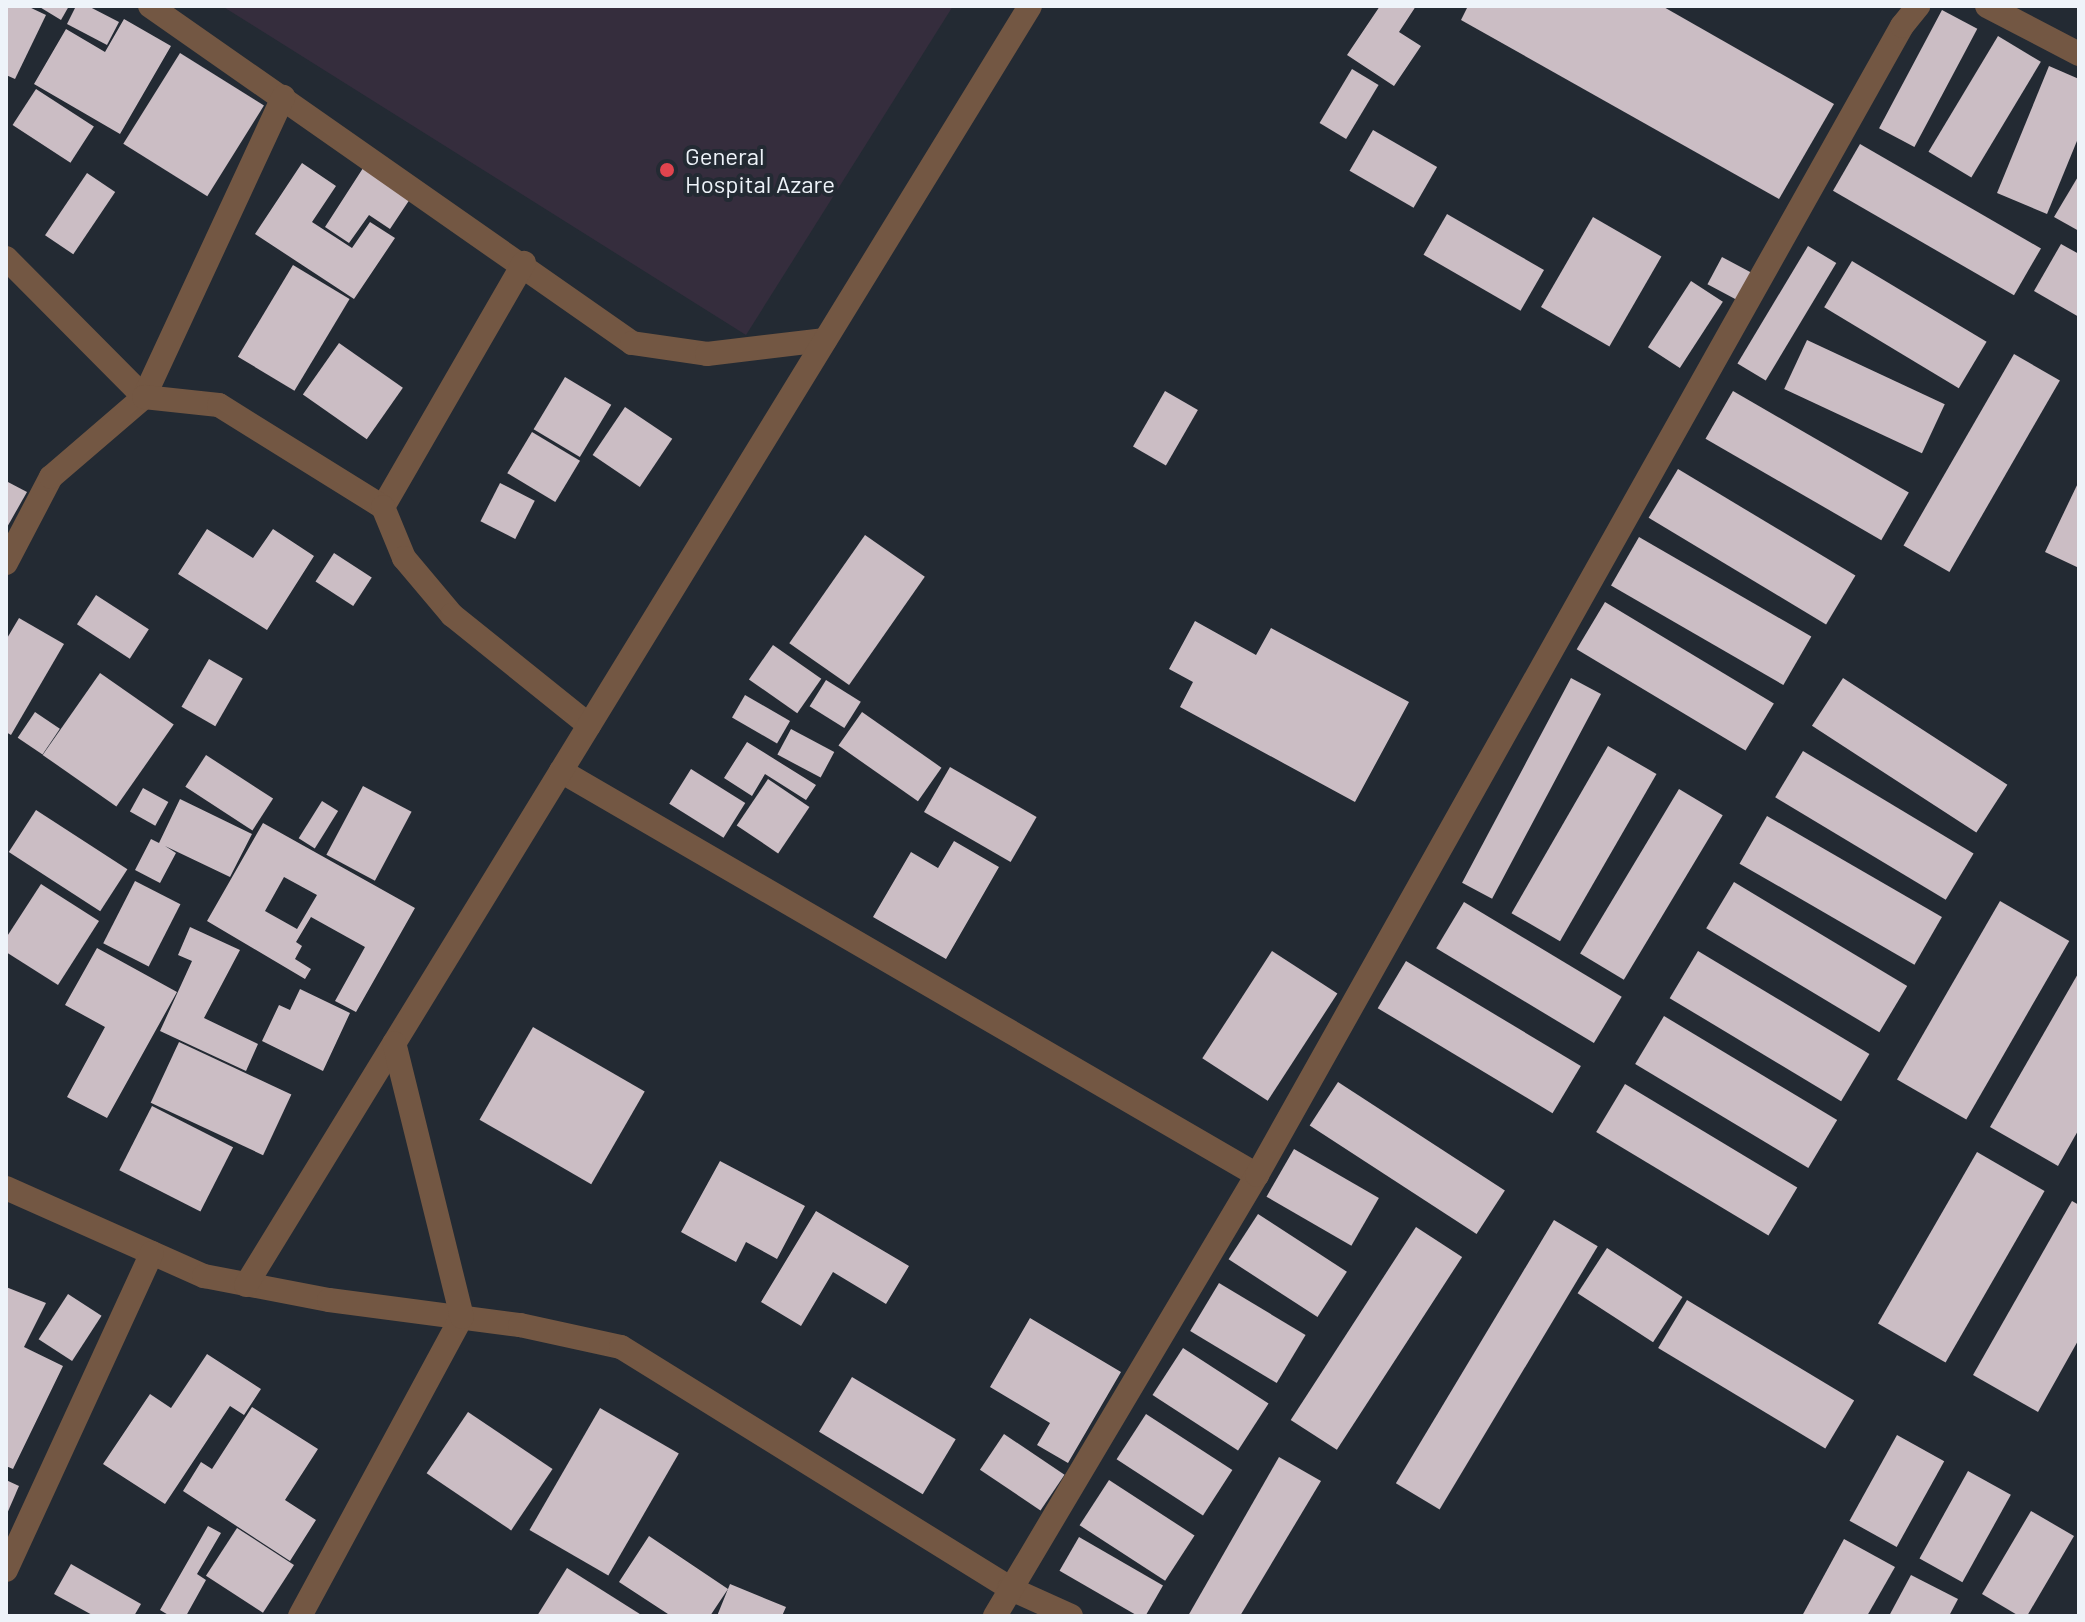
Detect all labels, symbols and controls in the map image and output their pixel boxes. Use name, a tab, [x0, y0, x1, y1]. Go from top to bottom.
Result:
place label: General Hospital Azare	[685, 142, 835, 198]
marker: General Hospital Azare	[656, 159, 678, 181]

